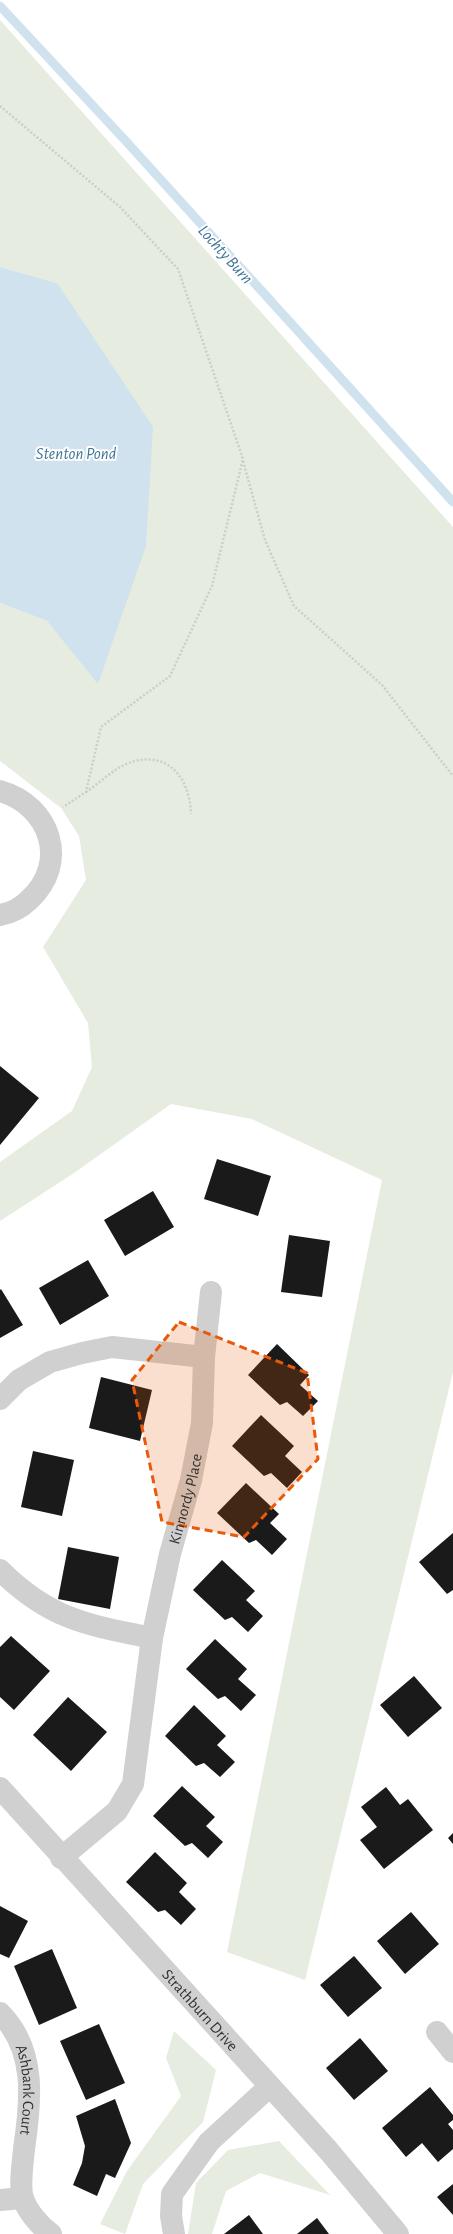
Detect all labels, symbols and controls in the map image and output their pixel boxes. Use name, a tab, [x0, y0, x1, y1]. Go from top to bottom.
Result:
water label: Lochty Burn	[195, 222, 256, 287]
water label: Stenton Pond	[36, 445, 117, 462]
street label: Kinnordy Place	[166, 1452, 205, 1546]
street label: Strathburn Drive	[159, 1966, 241, 2054]
street label: Ashbank Court	[13, 2042, 36, 2136]

